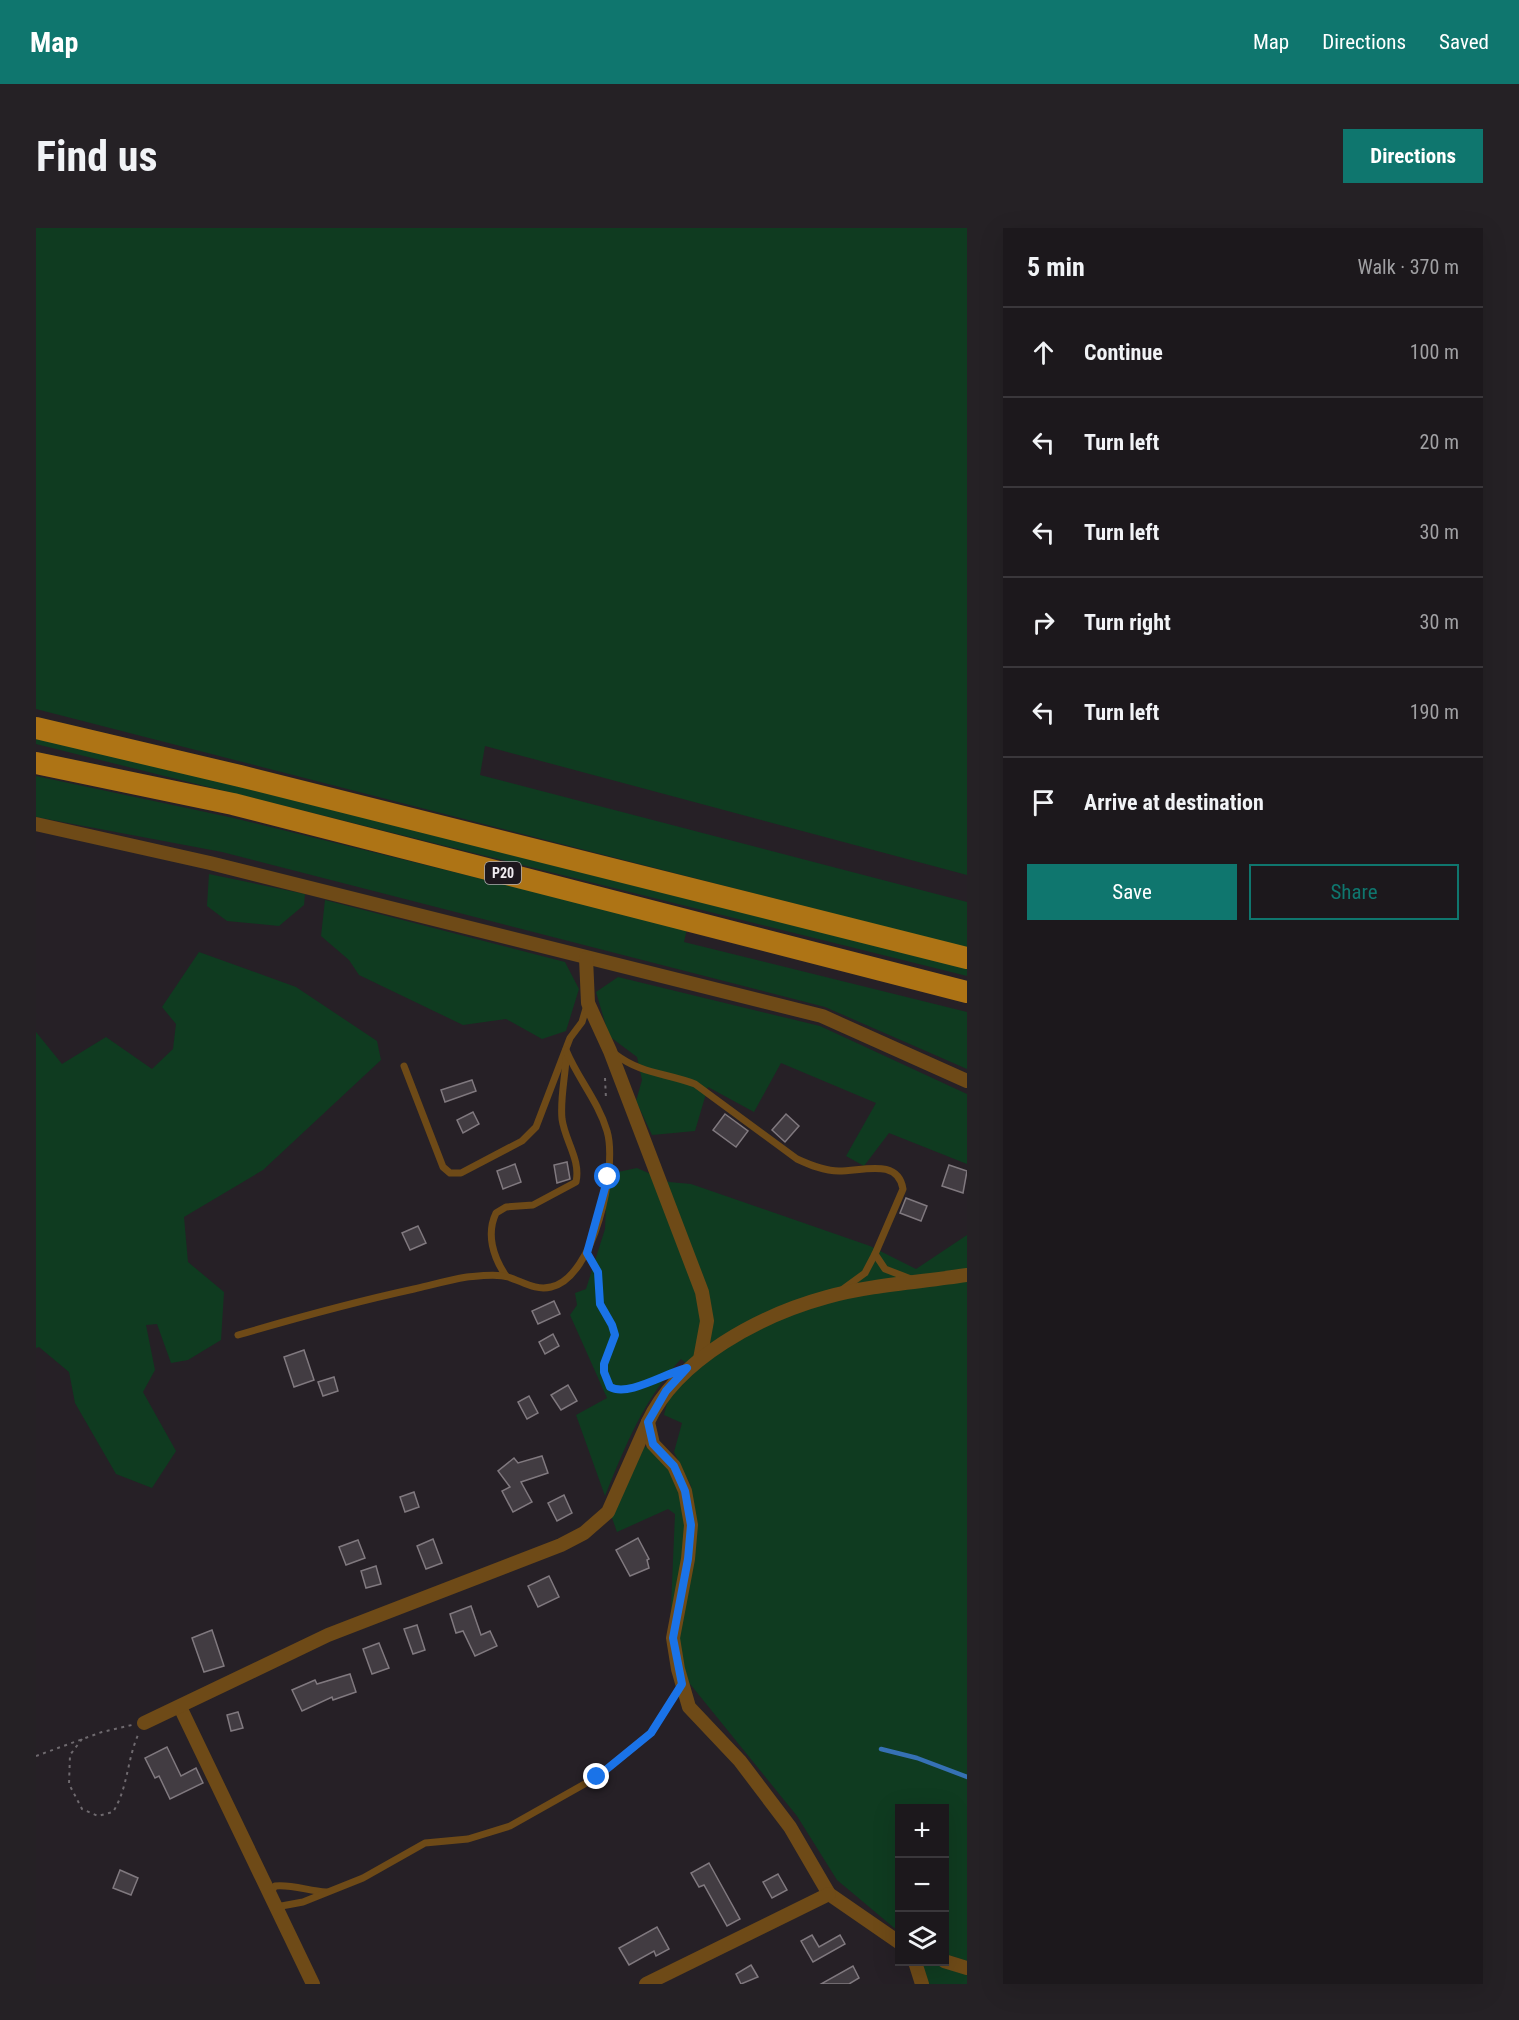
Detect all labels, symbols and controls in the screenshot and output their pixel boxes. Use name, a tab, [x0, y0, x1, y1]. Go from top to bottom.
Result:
text: Map	[30, 26, 78, 59]
text: Map	[1253, 30, 1289, 54]
text: Directions	[1322, 30, 1406, 54]
text: Saved	[1439, 30, 1489, 54]
button: Directions	[1343, 129, 1483, 183]
text: Find us	[36, 132, 157, 181]
text: 5 min	[1027, 252, 1085, 282]
text: Walk · 370 m	[1358, 255, 1459, 279]
icon: ahead	[1027, 336, 1060, 369]
text: Continue	[1084, 340, 1163, 365]
text: 100 m	[1410, 340, 1459, 364]
icon: left	[1027, 426, 1060, 459]
text: Turn left	[1084, 430, 1159, 455]
text: 20 m	[1420, 430, 1459, 454]
icon: left	[1027, 516, 1060, 549]
text: Turn left	[1084, 520, 1159, 545]
text: 30 m	[1420, 520, 1459, 544]
icon: right	[1027, 606, 1060, 639]
text: Turn right	[1084, 610, 1171, 635]
text: 30 m	[1420, 610, 1459, 634]
icon: left	[1027, 696, 1060, 729]
text: Turn left	[1084, 700, 1159, 725]
text: 190 m	[1410, 700, 1459, 724]
icon: arrive	[1027, 786, 1060, 819]
text: Arrive at destination	[1084, 790, 1264, 815]
road number: Р20	[485, 862, 521, 884]
button: Save	[1027, 864, 1237, 920]
button: Share	[1249, 864, 1459, 920]
route start	[594, 1163, 620, 1189]
route end	[583, 1763, 609, 1789]
map controls	[895, 1804, 949, 1966]
button: +	[895, 1804, 949, 1858]
button: −	[895, 1858, 949, 1912]
button: layers	[895, 1912, 949, 1966]

